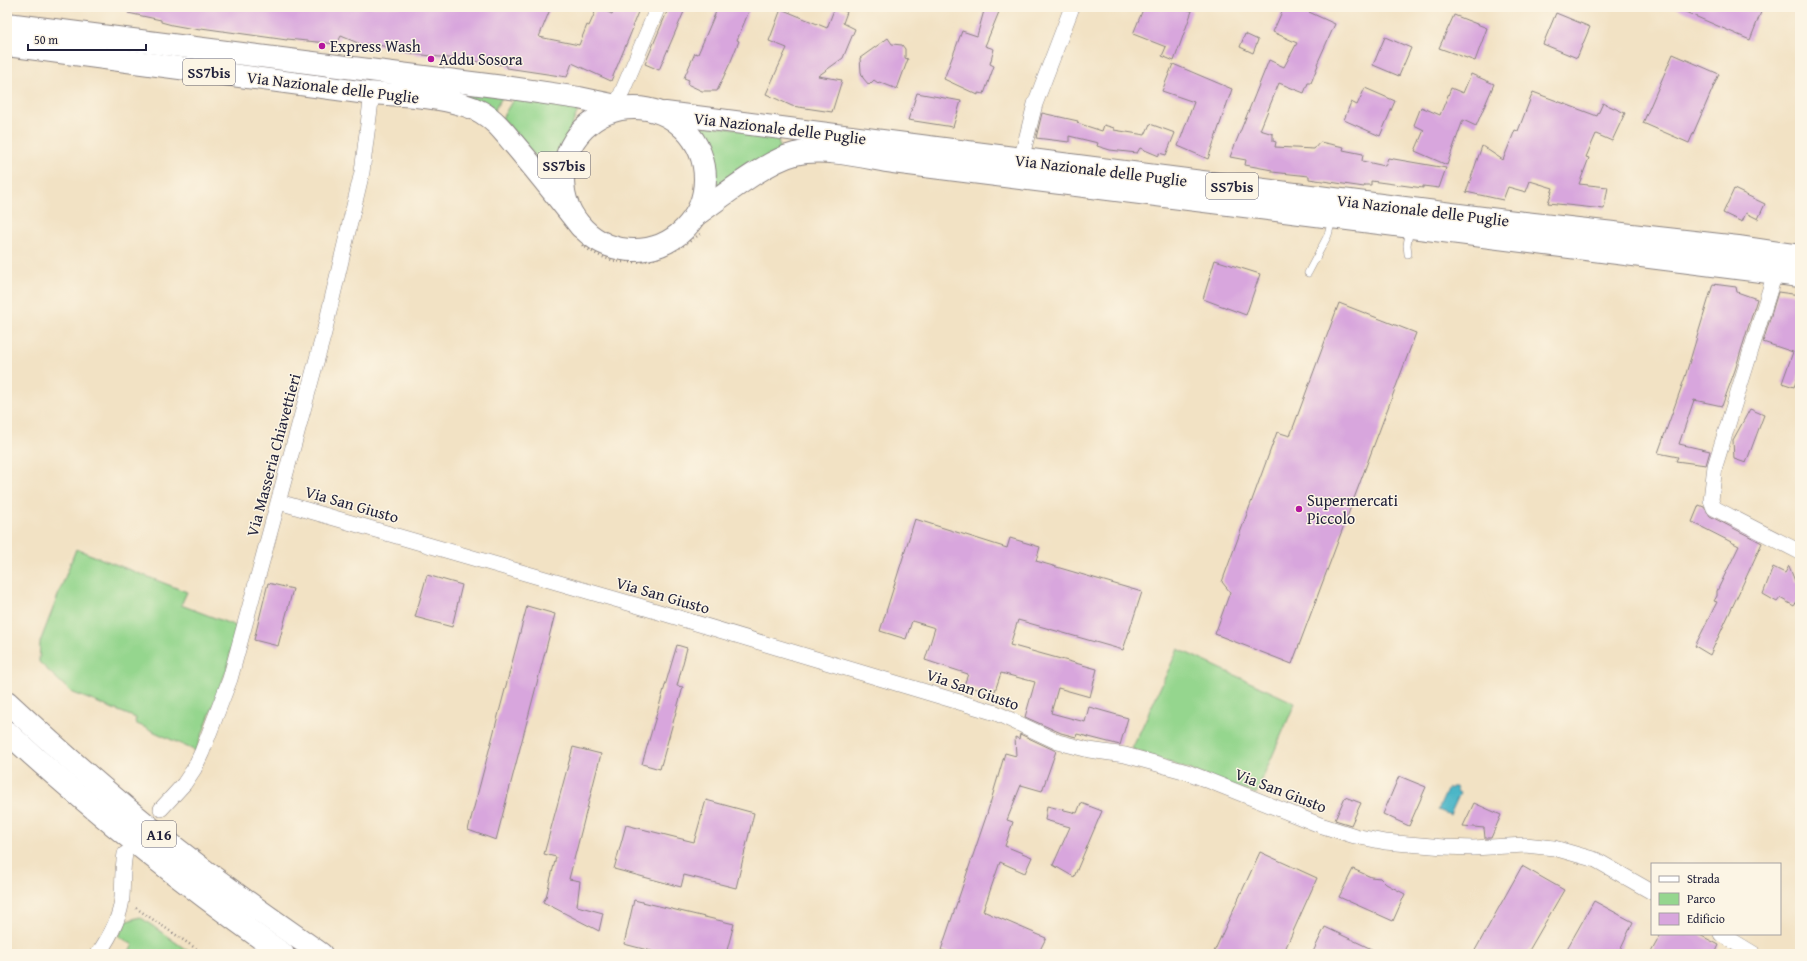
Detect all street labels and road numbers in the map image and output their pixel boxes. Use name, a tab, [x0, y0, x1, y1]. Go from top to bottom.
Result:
road number: SS7bis	[183, 59, 235, 85]
street label: Via Nazionale delle Puglie	[245, 65, 421, 109]
street label: Via Nazionale delle Puglie	[692, 106, 868, 150]
street label: Via Nazionale delle Puglie	[1013, 148, 1189, 192]
road number: SS7bis	[538, 152, 590, 178]
road number: SS7bis	[1206, 173, 1258, 199]
street label: Via Nazionale delle Puglie	[1335, 188, 1511, 232]
street label: Via Masseria Chiavettieri	[240, 370, 306, 539]
street label: Via San Giusto	[302, 479, 402, 529]
street label: Via San Giusto	[613, 570, 713, 620]
street label: Via San Giusto	[923, 662, 1023, 716]
street label: Via San Giusto	[1232, 761, 1330, 819]
road number: A16	[142, 821, 176, 847]

